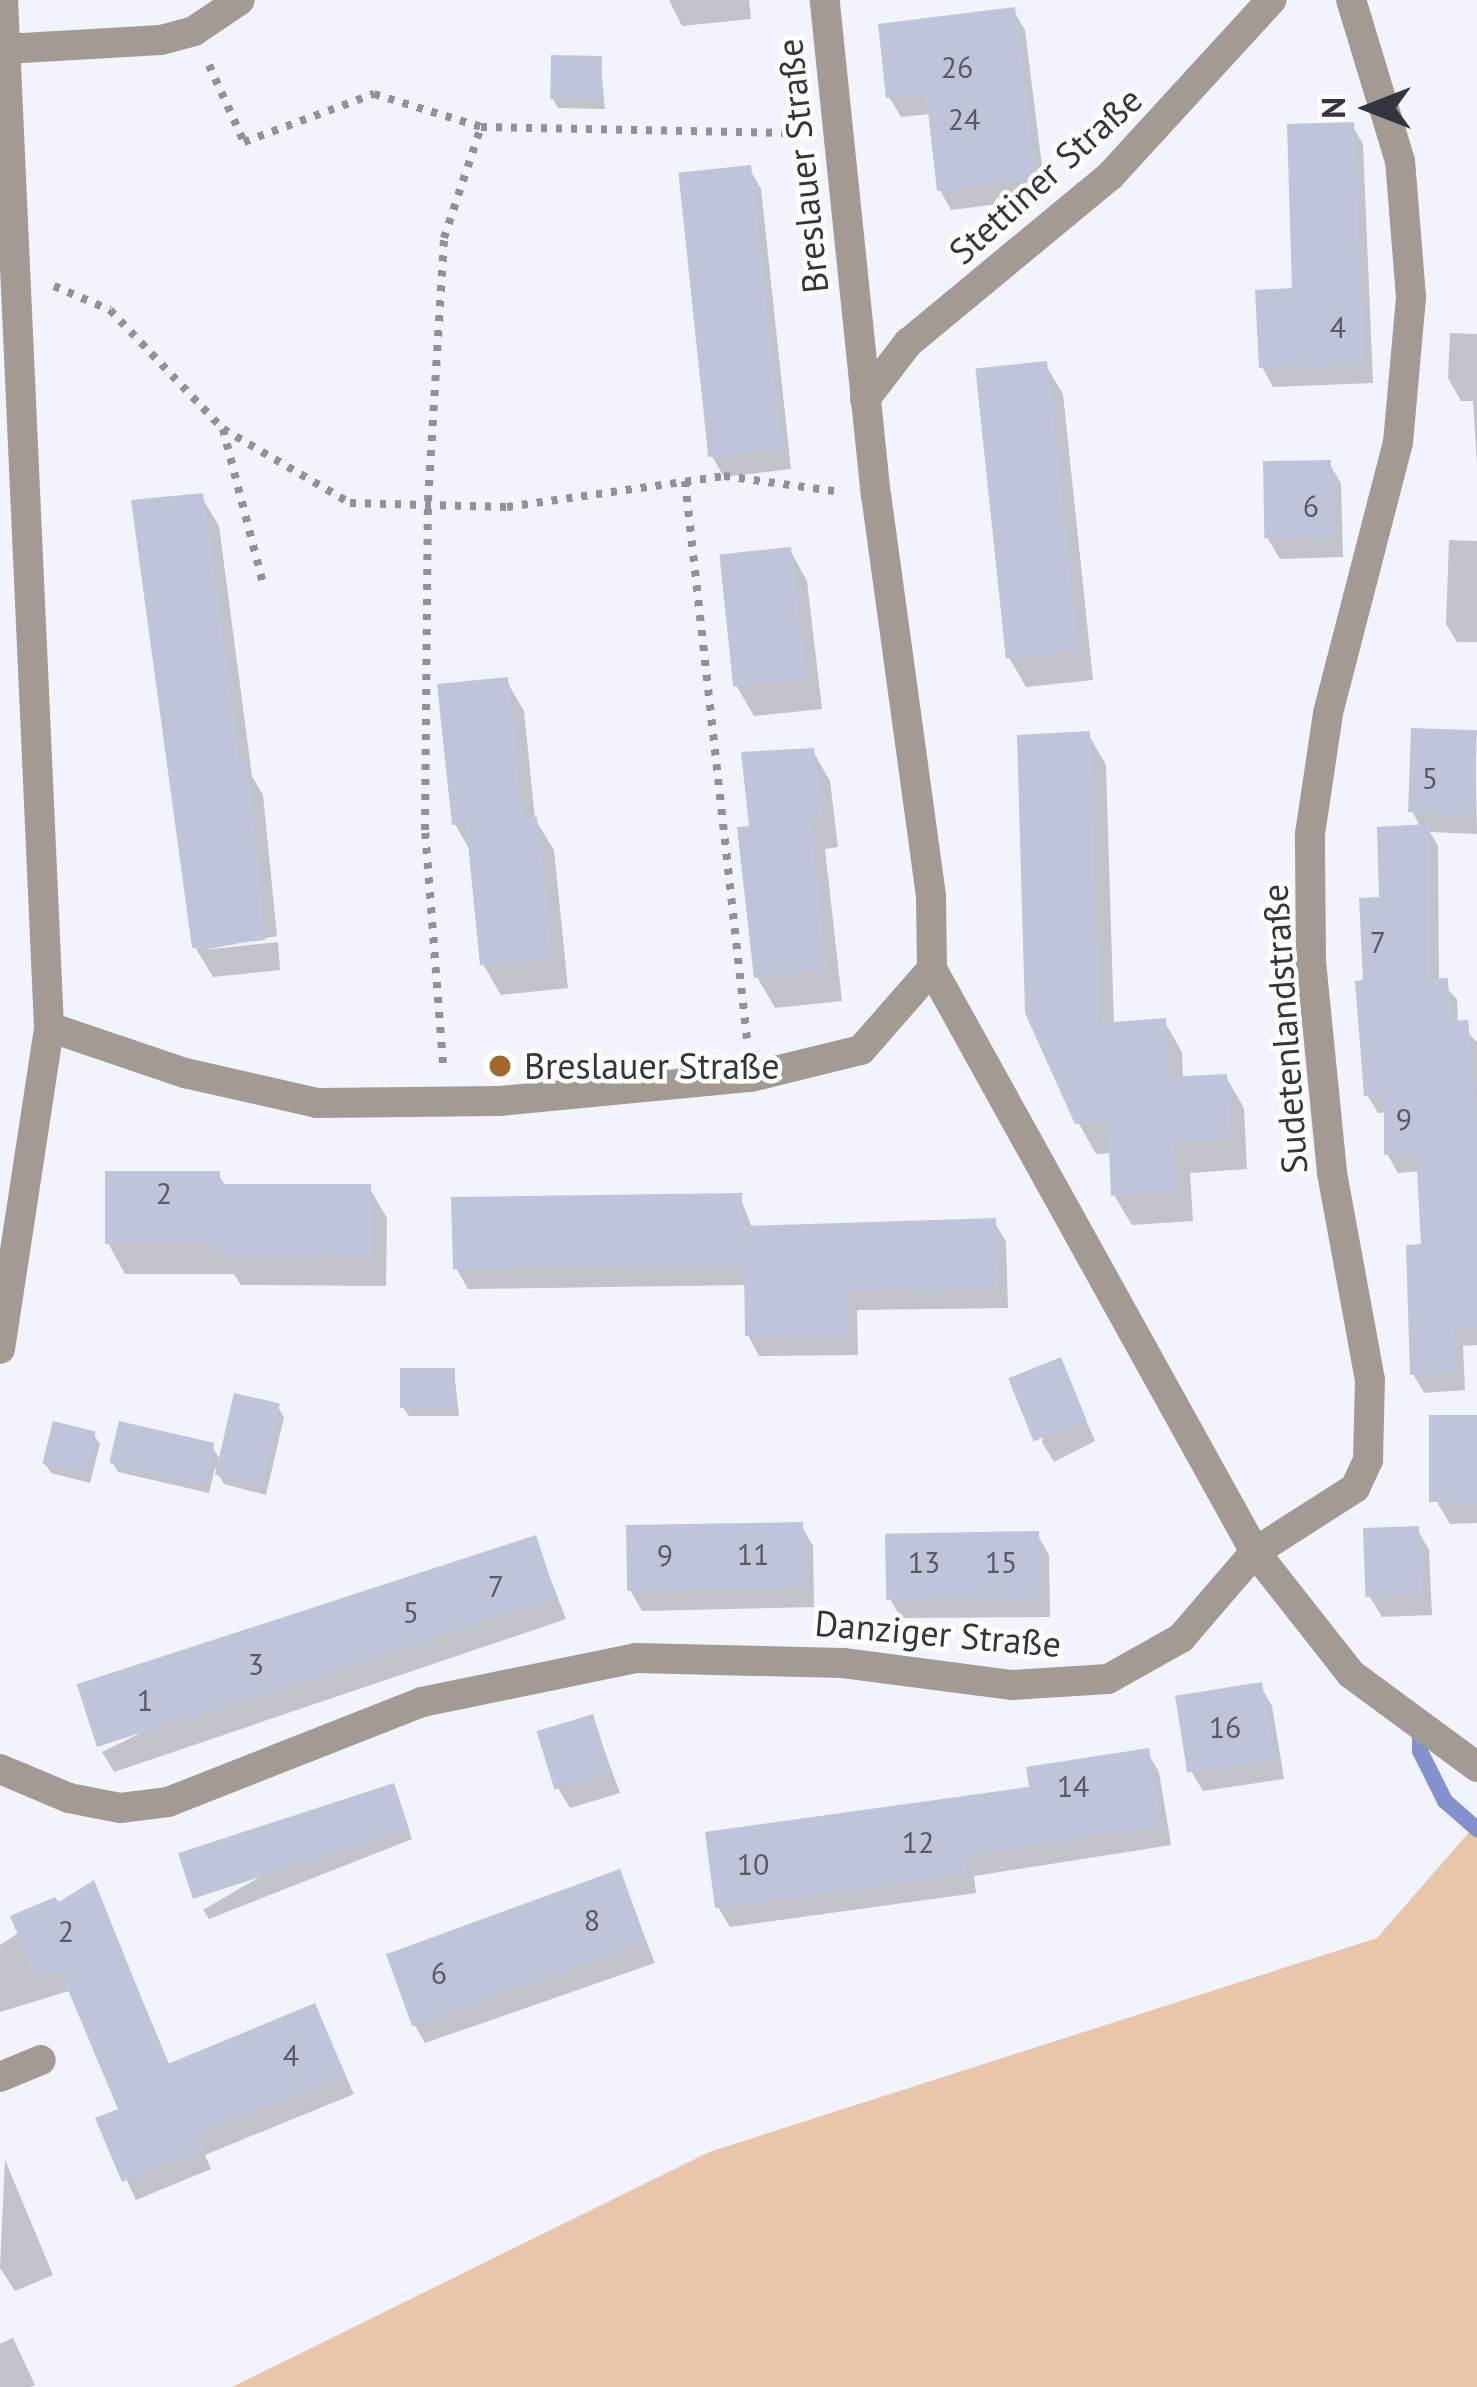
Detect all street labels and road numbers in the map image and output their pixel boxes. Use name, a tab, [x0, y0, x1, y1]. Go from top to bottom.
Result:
street label: Breslauer Straße	[767, 37, 837, 295]
street label: Stettiner Straße	[940, 77, 1150, 273]
street label: Sudetenlandstraße	[1252, 883, 1316, 1175]
street label: Danziger Straße	[813, 1601, 1063, 1665]

